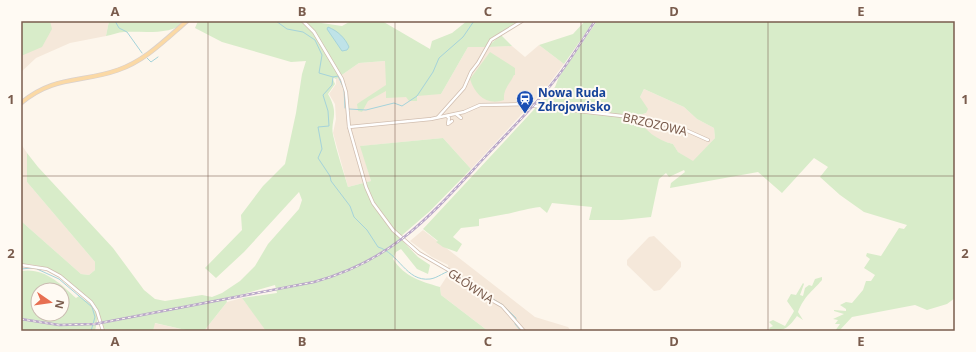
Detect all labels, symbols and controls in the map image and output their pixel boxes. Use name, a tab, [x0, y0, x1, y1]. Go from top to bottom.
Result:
text: A	[111, 2, 120, 20]
text: B	[298, 2, 306, 20]
text: C	[484, 2, 492, 20]
text: D	[669, 2, 679, 20]
text: E	[857, 2, 865, 20]
place label: Nowa Ruda Zdrojowisko	[538, 84, 611, 115]
station icon: Nowa Ruda Zdrojowisko	[515, 89, 535, 114]
text: 1	[7, 90, 15, 108]
text: 1	[961, 90, 969, 108]
street label: BRZOZOWA	[621, 108, 689, 140]
text: 2	[7, 244, 15, 262]
text: 2	[961, 244, 969, 262]
street label: GŁÓWNA	[445, 264, 498, 308]
north arrow	[30, 282, 70, 322]
text: N	[52, 298, 69, 310]
text: A	[111, 332, 120, 350]
text: B	[298, 332, 306, 350]
text: C	[484, 332, 492, 350]
text: D	[669, 332, 679, 350]
text: E	[857, 332, 865, 350]

